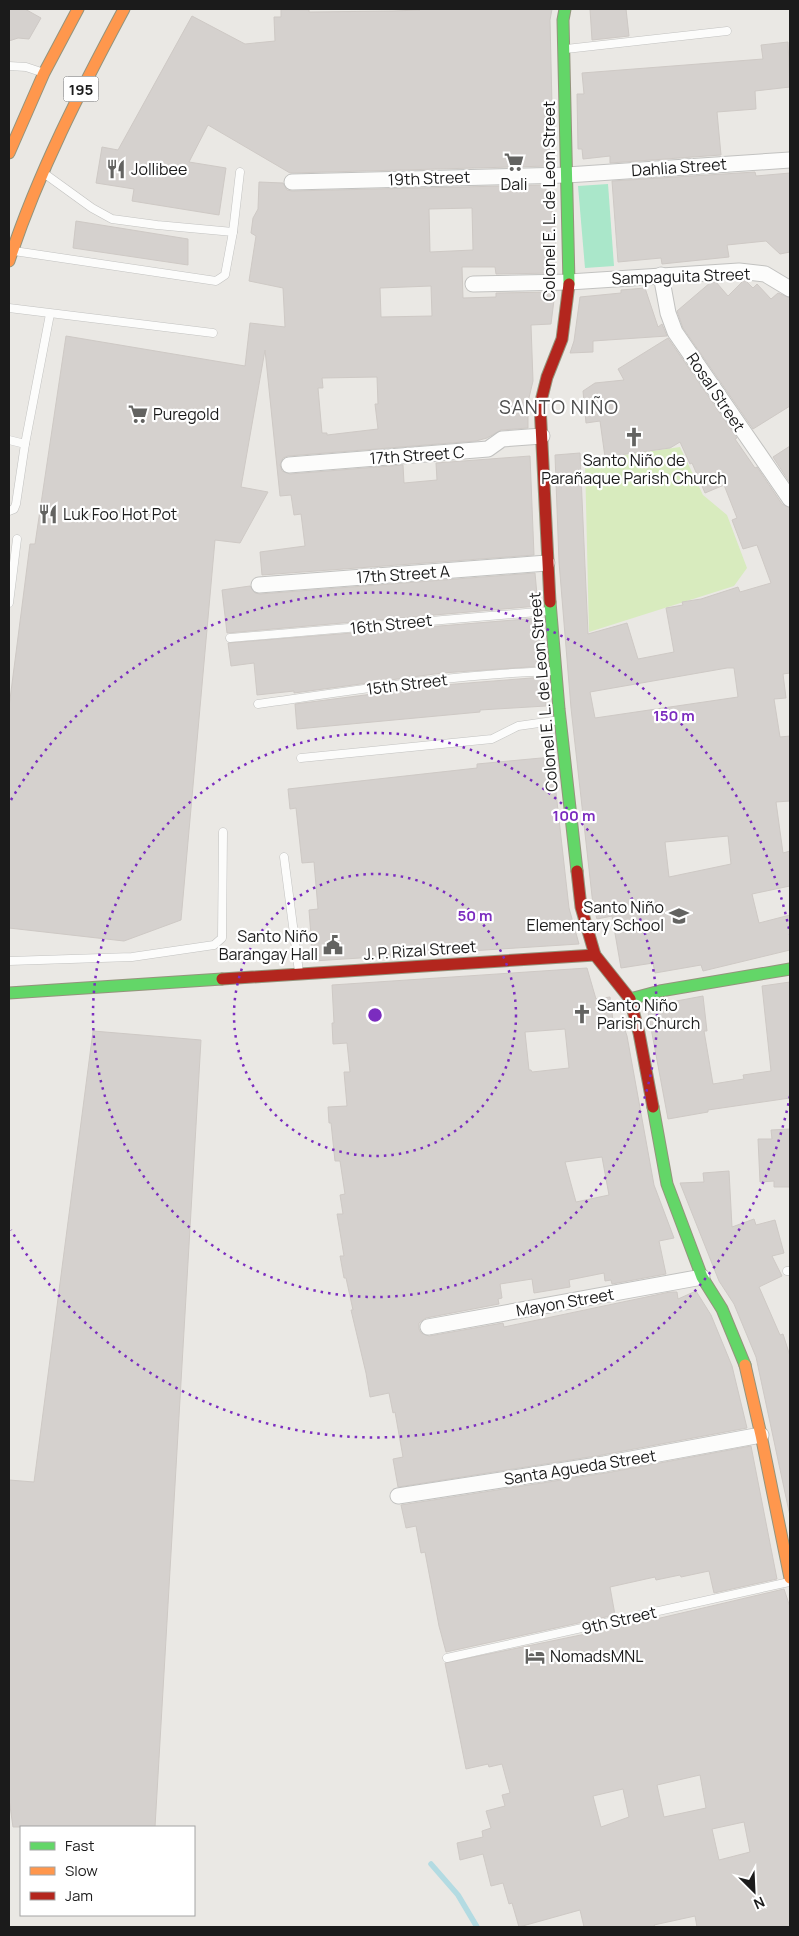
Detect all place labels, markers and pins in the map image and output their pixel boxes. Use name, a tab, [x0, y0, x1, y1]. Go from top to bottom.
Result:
supermarket icon: Dali	[503, 151, 525, 173]
restaurant icon: Jollibee	[105, 158, 127, 180]
place label: Jollibee	[131, 158, 187, 180]
place label: Dali	[500, 173, 528, 195]
supermarket icon: Puregold	[127, 403, 149, 425]
place label: Puregold	[153, 403, 219, 425]
church icon: Santo Niño de Parañaque Parish Church	[623, 426, 645, 448]
place label: Santo Niño de Parañaque Parish Church	[541, 449, 727, 489]
restaurant icon: Luk Foo Hot Pot	[37, 503, 59, 525]
place label: Luk Foo Hot Pot	[63, 503, 177, 525]
place label: Santo Niño Elementary School	[526, 896, 664, 936]
school or university icon: Santo Niño Elementary School	[668, 905, 690, 927]
place label: Santo Niño Barangay Hall	[219, 925, 318, 965]
public building icon: Santo Niño Barangay Hall	[322, 934, 344, 956]
place label: Santo Niño Parish Church	[597, 994, 700, 1034]
church icon: Santo Niño Parish Church	[571, 1003, 593, 1025]
centre of rings	[366, 1006, 384, 1024]
hotel icon: NomadsMNL	[524, 1645, 546, 1667]
place label: NomadsMNL	[550, 1645, 643, 1667]

